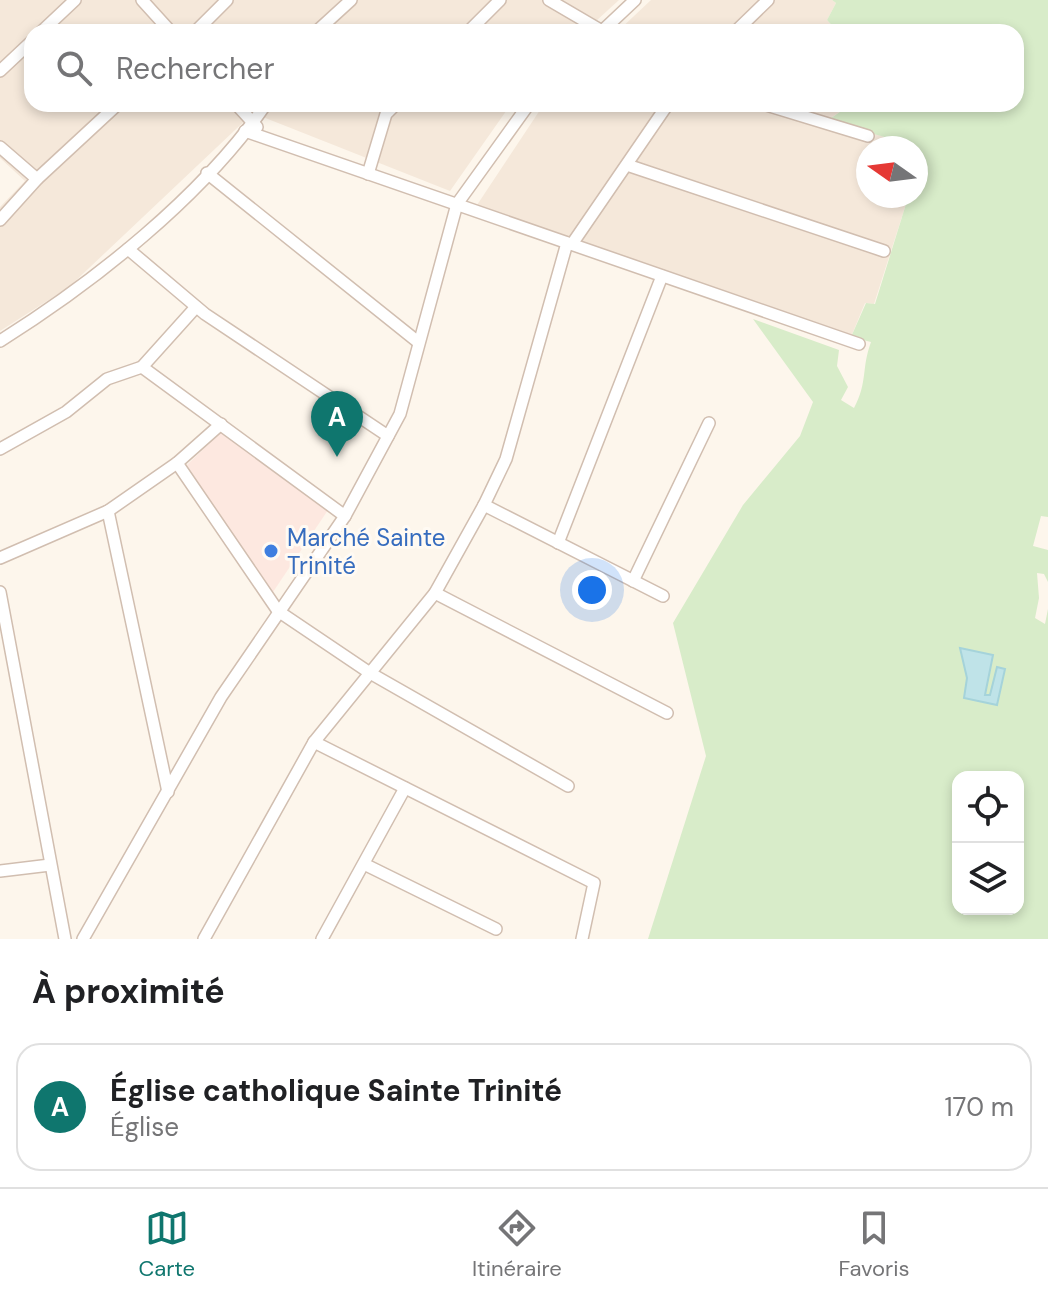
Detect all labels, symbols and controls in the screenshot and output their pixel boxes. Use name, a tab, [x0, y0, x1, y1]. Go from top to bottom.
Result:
search box	[24, 24, 1024, 112]
icon: search	[52, 46, 96, 90]
text: Rechercher	[116, 49, 275, 88]
north arrow	[856, 136, 928, 208]
pin: A	[311, 391, 363, 457]
place label: Marché Sainte Trinité	[287, 522, 445, 581]
marker: Marché Sainte Trinité	[262, 542, 280, 560]
your location	[572, 570, 612, 610]
map controls	[952, 771, 1024, 915]
button: locate	[952, 771, 1024, 843]
button: layers	[952, 843, 1024, 915]
text: À proximité	[32, 969, 225, 1014]
text: Église catholique Sainte Trinité	[110, 1071, 562, 1110]
text: A	[51, 1090, 69, 1124]
text: 170 m	[945, 1090, 1014, 1124]
text: Église	[110, 1110, 179, 1144]
tab: Carte	[138, 1206, 195, 1283]
tab: Itinéraire	[472, 1206, 562, 1283]
tab: Favoris	[838, 1206, 910, 1283]

